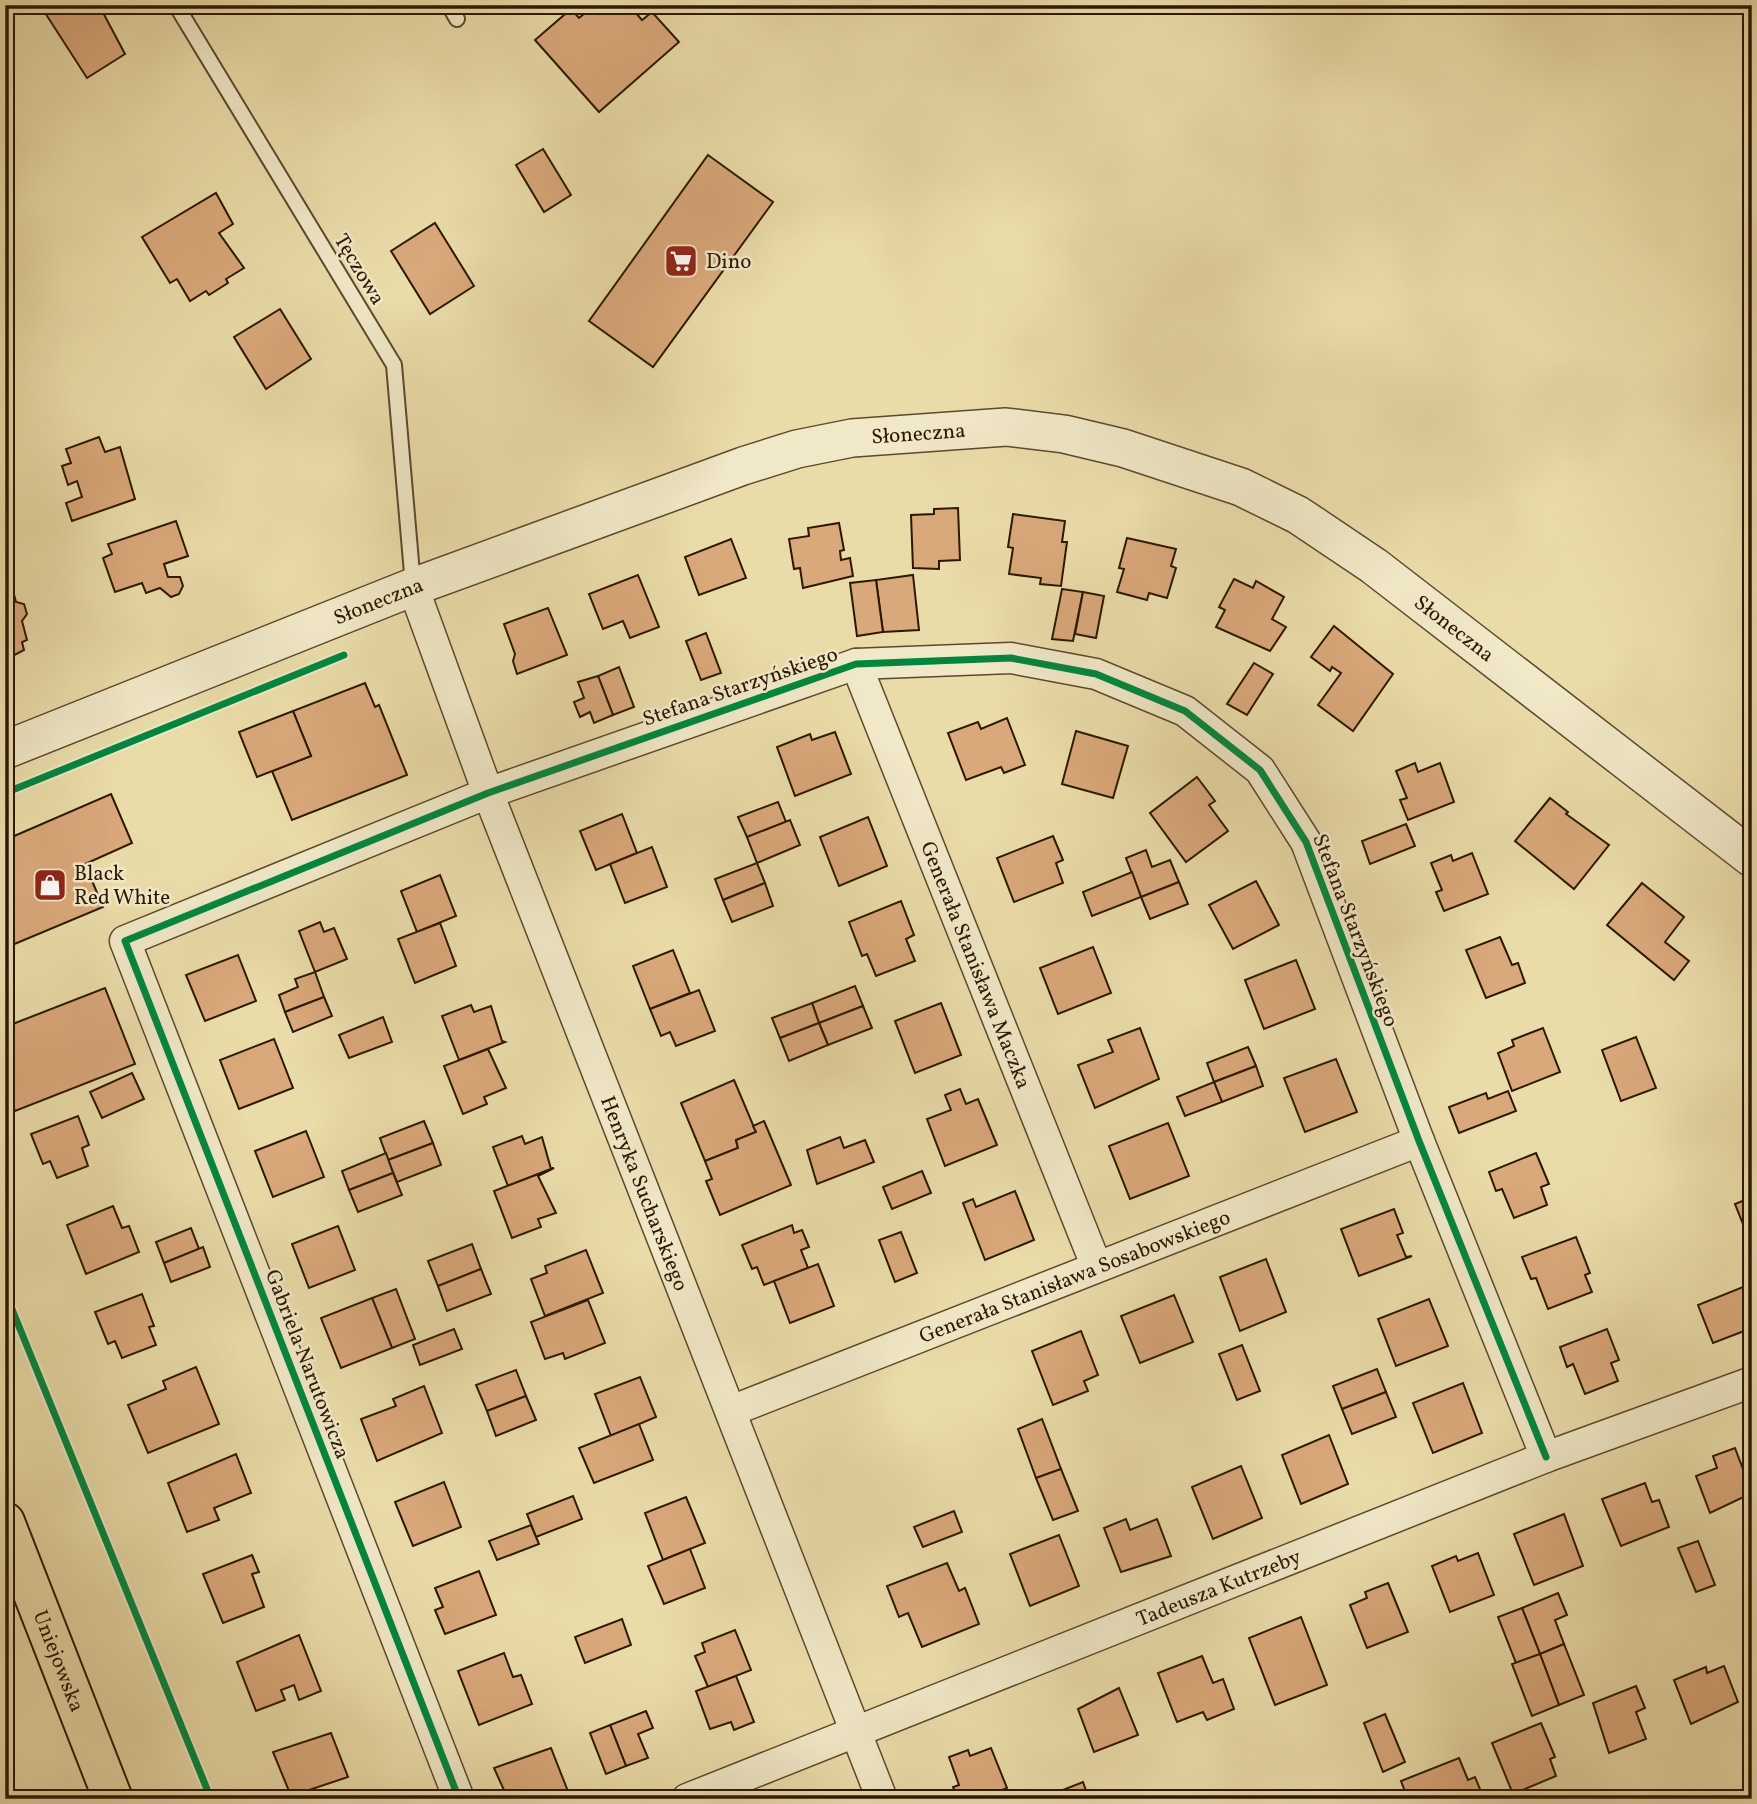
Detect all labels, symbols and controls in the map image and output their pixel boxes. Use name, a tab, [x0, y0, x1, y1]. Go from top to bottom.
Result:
street label: Tęczowa	[326, 229, 391, 311]
supermarket icon: Dino	[662, 242, 700, 280]
place label: Dino	[706, 248, 751, 277]
street label: Słoneczna	[870, 417, 967, 453]
street label: Słoneczna	[330, 571, 428, 633]
street label: Słoneczna	[1407, 589, 1500, 670]
street label: Stefana Starzyńskiego	[639, 640, 842, 734]
street label: Stefana Starzyńskiego	[1304, 830, 1405, 1031]
street label: Generała Stanisława Maczka	[912, 837, 1037, 1094]
place label: Black Red White	[74, 860, 170, 913]
shop icon: Black Red White	[31, 866, 69, 904]
street label: Henryka Sucharskiego	[592, 1092, 695, 1296]
street label: Generała Stanisława Sosabowskiego	[915, 1203, 1235, 1352]
street label: Gabriela Narutowicza	[257, 1265, 356, 1464]
street label: Tadeusza Kutrzeby	[1132, 1543, 1306, 1635]
street label: Uniejowska	[25, 1606, 91, 1717]

